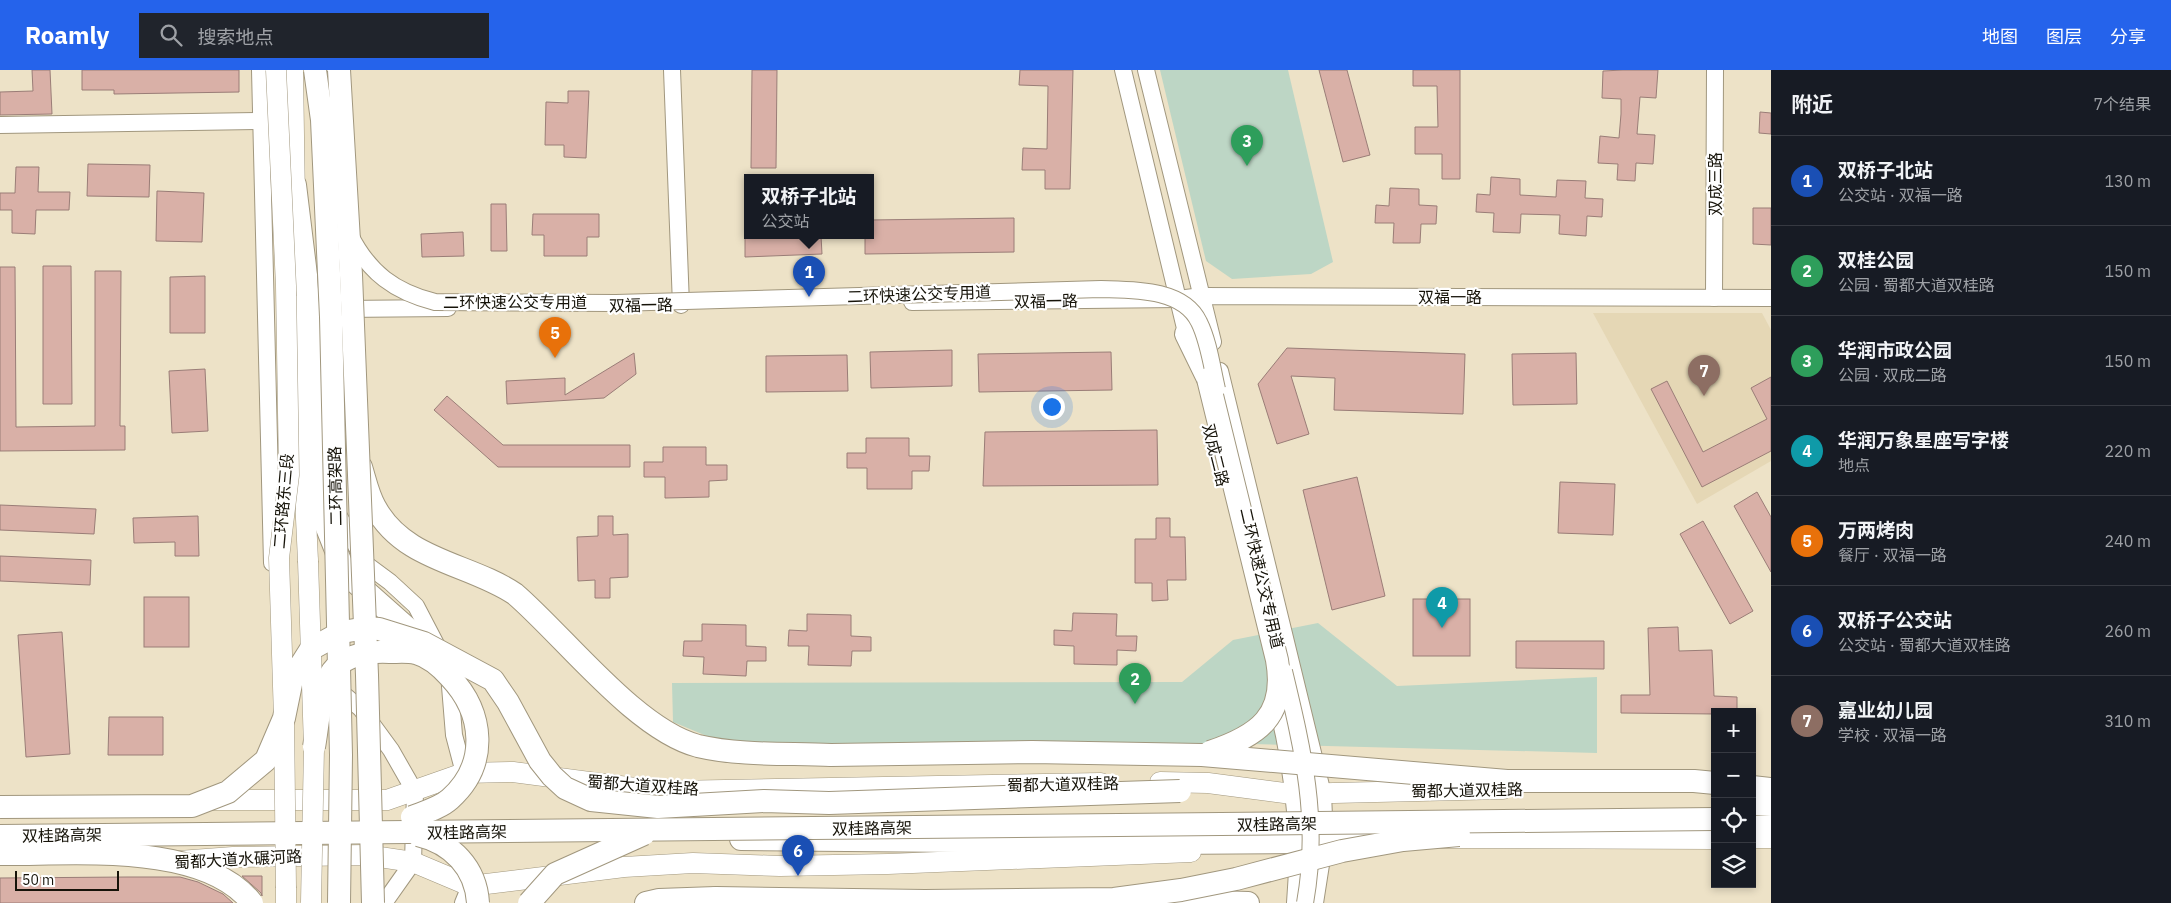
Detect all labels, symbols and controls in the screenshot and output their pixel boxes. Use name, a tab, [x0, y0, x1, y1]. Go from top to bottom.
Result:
search box	[139, 13, 489, 58]
text: Roamly	[25, 19, 109, 51]
icon: search	[157, 21, 185, 49]
text: 搜索地点	[197, 25, 273, 49]
text: 地图	[1982, 25, 2018, 48]
text: 图层	[2046, 25, 2082, 48]
text: 分享	[2110, 25, 2146, 48]
text: 附近	[1791, 90, 1833, 118]
text: 7个结果	[2093, 94, 2151, 114]
pin: 3	[1231, 125, 1263, 166]
street label: 双成三路	[1705, 152, 1725, 216]
text: 双桥子北站	[1838, 158, 1933, 182]
text: 1	[1802, 171, 1812, 191]
text: 130 m	[2104, 171, 2151, 191]
popup	[744, 174, 874, 239]
text: 双桥子北站	[761, 184, 857, 208]
text: 公交站 · 双福一路	[1838, 185, 1963, 205]
text: 公交站	[761, 211, 810, 231]
text: 双桂公园	[1838, 248, 1914, 272]
pin: 1	[793, 256, 825, 297]
text: 2	[1802, 261, 1812, 281]
text: 150 m	[2104, 261, 2151, 281]
text: 公园 · 蜀都大道双桂路	[1838, 275, 1995, 295]
street label: 二环快速公交专用道	[847, 281, 991, 307]
street label: 双福一路	[1418, 287, 1482, 307]
street label: 双福一路	[1014, 290, 1078, 312]
street label: 二环快速公交专用道	[443, 292, 587, 312]
street label: 双福一路	[609, 294, 673, 316]
pin: 5	[539, 317, 571, 358]
text: 华润市政公园	[1838, 338, 1952, 362]
text: 3	[1802, 351, 1812, 371]
text: 150 m	[2104, 351, 2151, 371]
pin: 7	[1688, 355, 1720, 396]
text: 公园 · 双成二路	[1838, 365, 1947, 385]
your location	[1039, 394, 1065, 420]
street label: 双成二路	[1199, 422, 1233, 488]
text: 华润万象星座写字楼	[1838, 428, 2009, 452]
text: 4	[1802, 441, 1812, 461]
text: 220 m	[2104, 441, 2151, 461]
street label: 二环高架路	[324, 446, 346, 526]
street label: 二环路东三段	[269, 452, 297, 550]
text: 地点	[1838, 455, 1870, 475]
street label: 二环快速公交专用道	[1236, 506, 1288, 650]
text: 万两烤肉	[1838, 518, 1914, 542]
text: 5	[1802, 531, 1812, 551]
text: 240 m	[2104, 531, 2151, 551]
text: 餐厅 · 双福一路	[1838, 545, 1947, 565]
pin: 4	[1426, 587, 1458, 628]
text: 双桥子公交站	[1838, 608, 1952, 632]
text: 6	[1802, 621, 1812, 641]
text: 260 m	[2104, 621, 2151, 641]
text: 公交站 · 蜀都大道双桂路	[1838, 635, 2011, 655]
pin: 2	[1119, 663, 1151, 704]
text: 嘉业幼儿园	[1838, 698, 1933, 722]
map controls	[1711, 708, 1756, 888]
button: +	[1711, 708, 1756, 753]
text: 7	[1802, 711, 1812, 731]
text: 310 m	[2104, 711, 2151, 731]
text: 学校 · 双福一路	[1838, 725, 1947, 745]
button: −	[1711, 753, 1756, 798]
street label: 蜀都大道双桂路	[586, 771, 700, 799]
street label: 蜀都大道双桂路	[1007, 773, 1119, 795]
street label: 蜀都大道双桂路	[1411, 779, 1523, 801]
button: locate	[1711, 798, 1756, 843]
street label: 双桂路高架	[1237, 813, 1317, 835]
street label: 双桂路高架	[832, 817, 912, 839]
street label: 双桂路高架	[427, 821, 507, 843]
street label: 双桂路高架	[22, 824, 102, 846]
pin: 6	[782, 835, 814, 876]
button: layers	[1711, 843, 1756, 888]
street label: 蜀都大道水碾河路	[174, 846, 302, 872]
scale bar	[15, 868, 119, 891]
text: 50 m	[22, 871, 54, 889]

